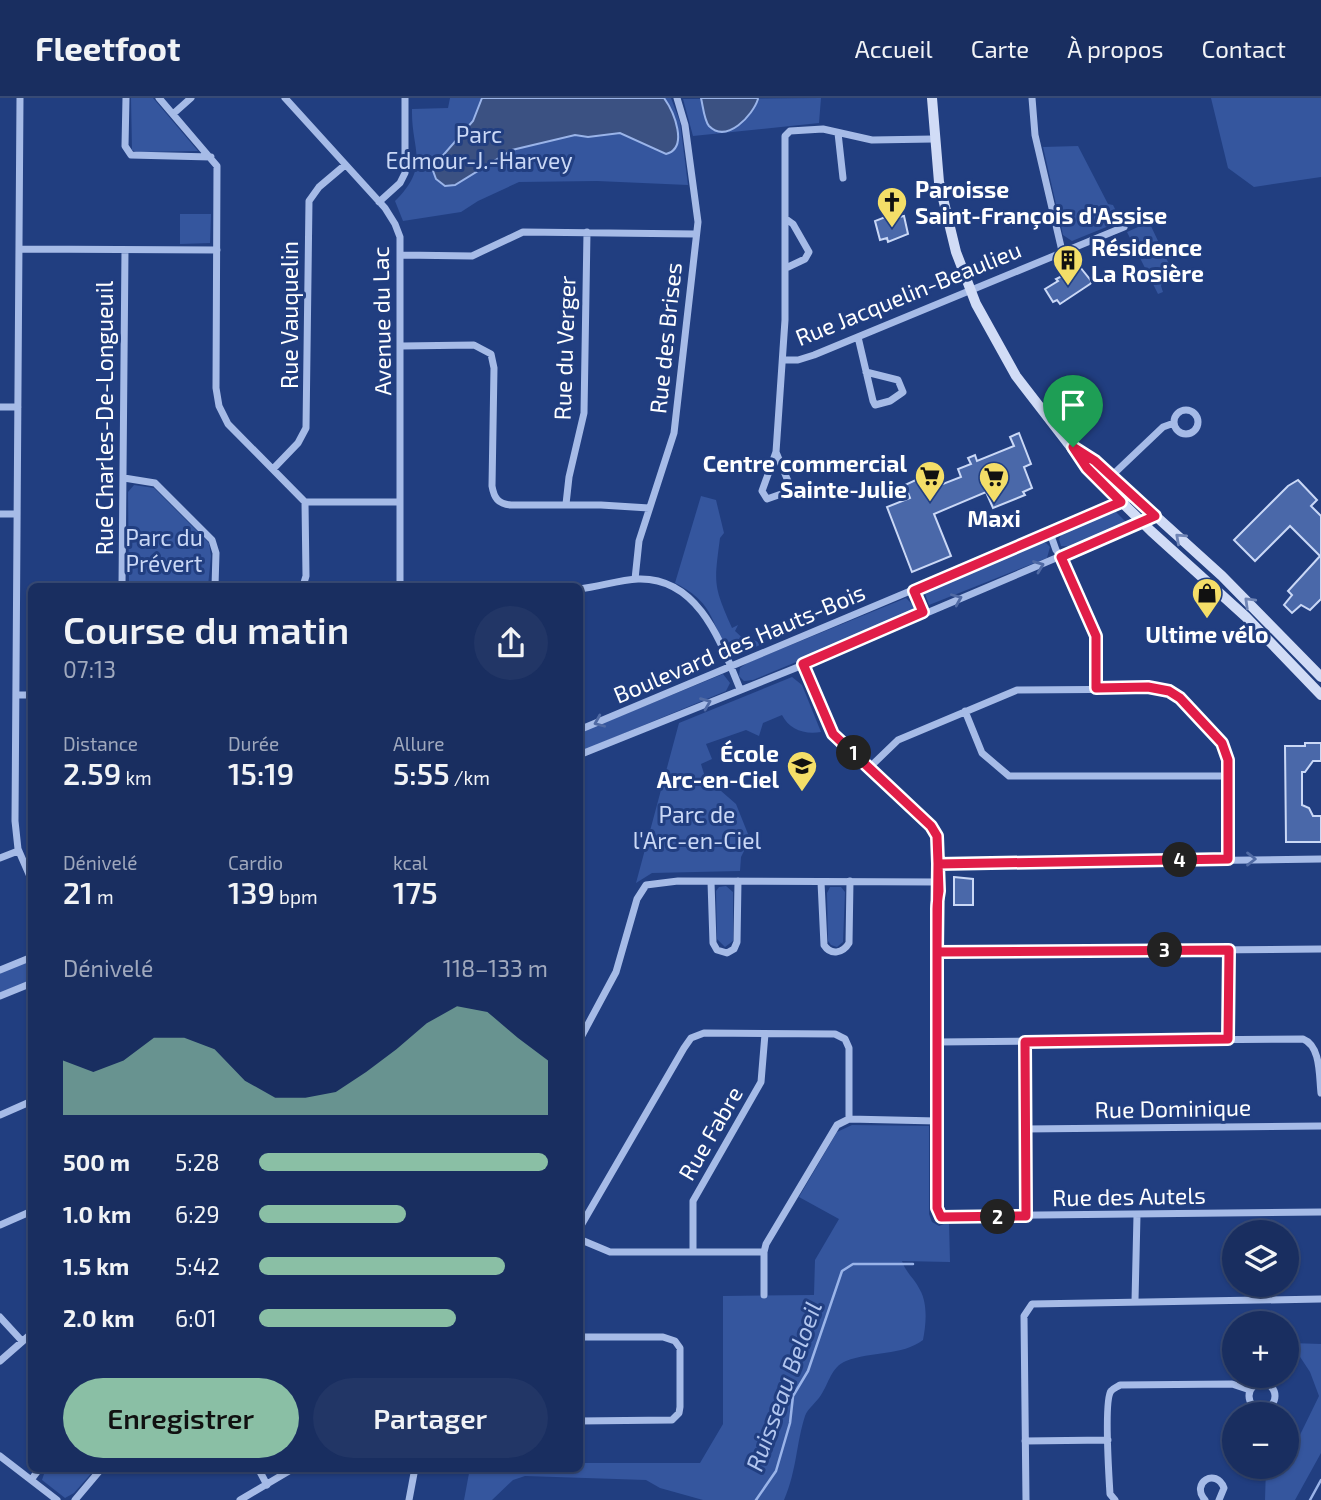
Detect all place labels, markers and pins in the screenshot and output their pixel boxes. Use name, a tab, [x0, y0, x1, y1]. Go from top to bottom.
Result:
place label: Paroisse Saint-François d'Assise	[915, 175, 1167, 230]
church icon: Paroisse Saint-François d'Assise	[875, 185, 909, 229]
place label: Résidence La Rosière	[1091, 233, 1204, 287]
building icon: Résidence La Rosière	[1051, 243, 1085, 287]
pin	[1043, 375, 1103, 447]
place label: Centre commercial Sainte-Julie	[703, 449, 907, 503]
supermarket icon: Centre commercial Sainte-Julie	[913, 459, 947, 503]
supermarket icon: Maxi	[977, 460, 1011, 504]
place label: Maxi	[967, 504, 1021, 532]
shop icon: Ultime vélo	[1190, 576, 1224, 620]
place label: Ultime vélo	[1145, 620, 1269, 648]
pin: 1	[836, 736, 872, 770]
place label: École Arc-en-Ciel	[657, 739, 779, 793]
school or university icon: École Arc-en-Ciel	[785, 749, 819, 793]
pin: 4	[1162, 842, 1198, 878]
pin: 3	[1148, 932, 1182, 968]
pin: 2	[981, 1200, 1016, 1234]

